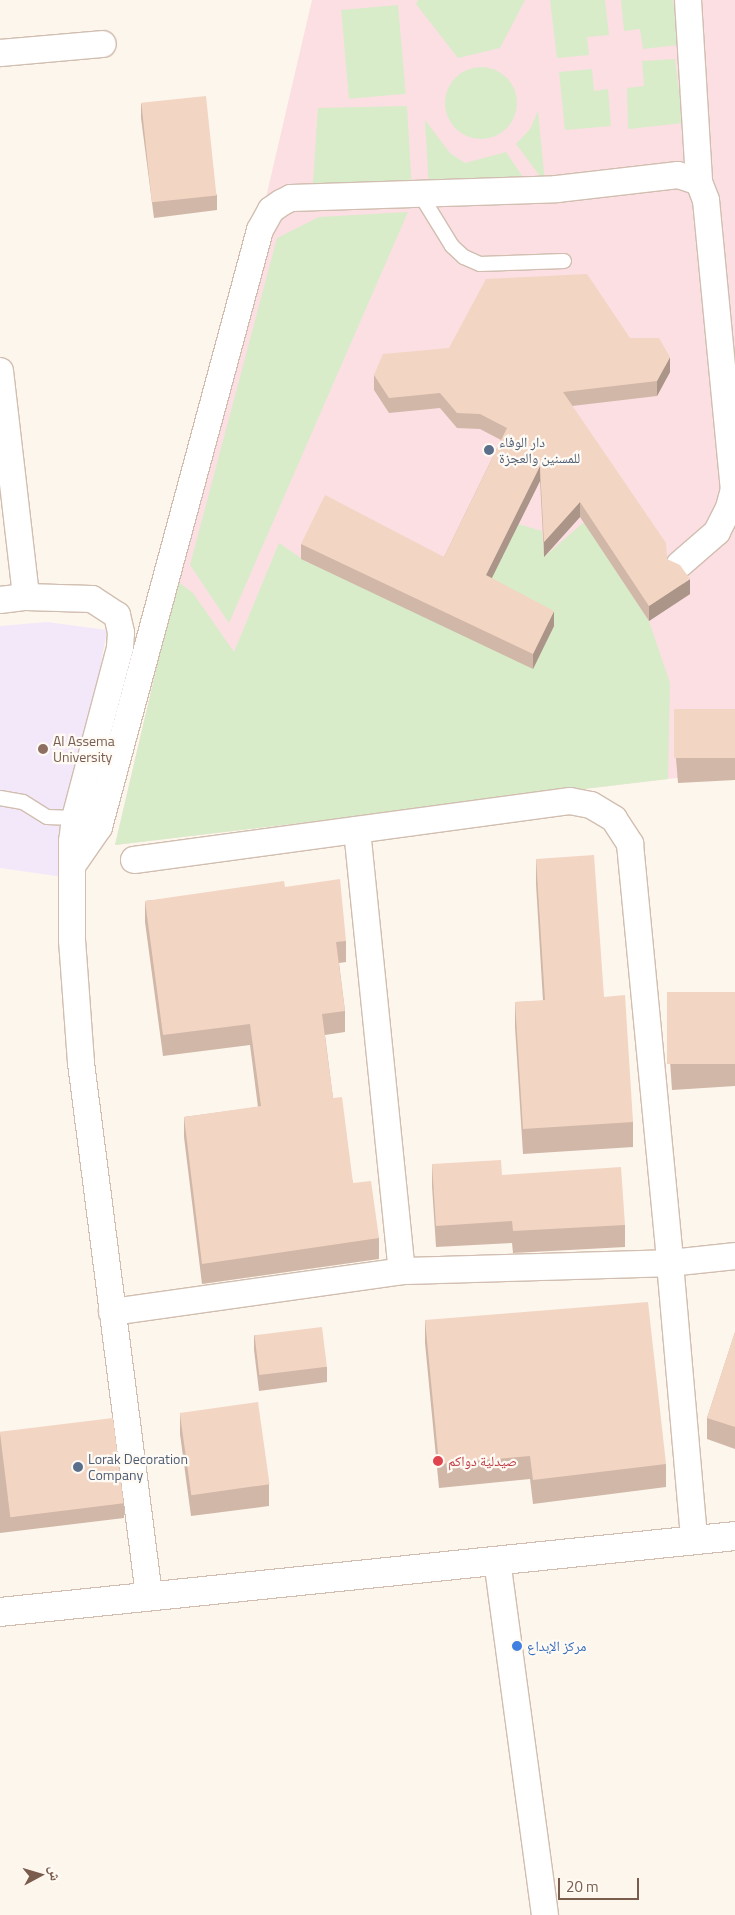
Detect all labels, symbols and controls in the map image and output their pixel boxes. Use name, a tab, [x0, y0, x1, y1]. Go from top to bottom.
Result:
place label: دار الوفاء للمسنين والعجزة	[499, 434, 580, 467]
marker: دار الوفاء للمسنين والعجزة	[483, 444, 495, 456]
place label: Al Assema University	[53, 733, 115, 766]
marker: Al Assema University	[37, 743, 49, 755]
place label: Lorak Decoration Company	[88, 1451, 188, 1484]
place label: صيدلية دواكم	[448, 1453, 517, 1469]
marker: صيدلية دواكم	[432, 1455, 444, 1467]
marker: Lorak Decoration Company	[72, 1461, 84, 1473]
place label: مركز الإبداع	[527, 1638, 586, 1654]
marker: مركز الإبداع	[511, 1640, 523, 1652]
north arrow	[15, 1850, 65, 1900]
text: ش	[44, 1865, 67, 1882]
scale bar	[560, 1868, 641, 1900]
text: 20 m	[566, 1875, 599, 1898]

